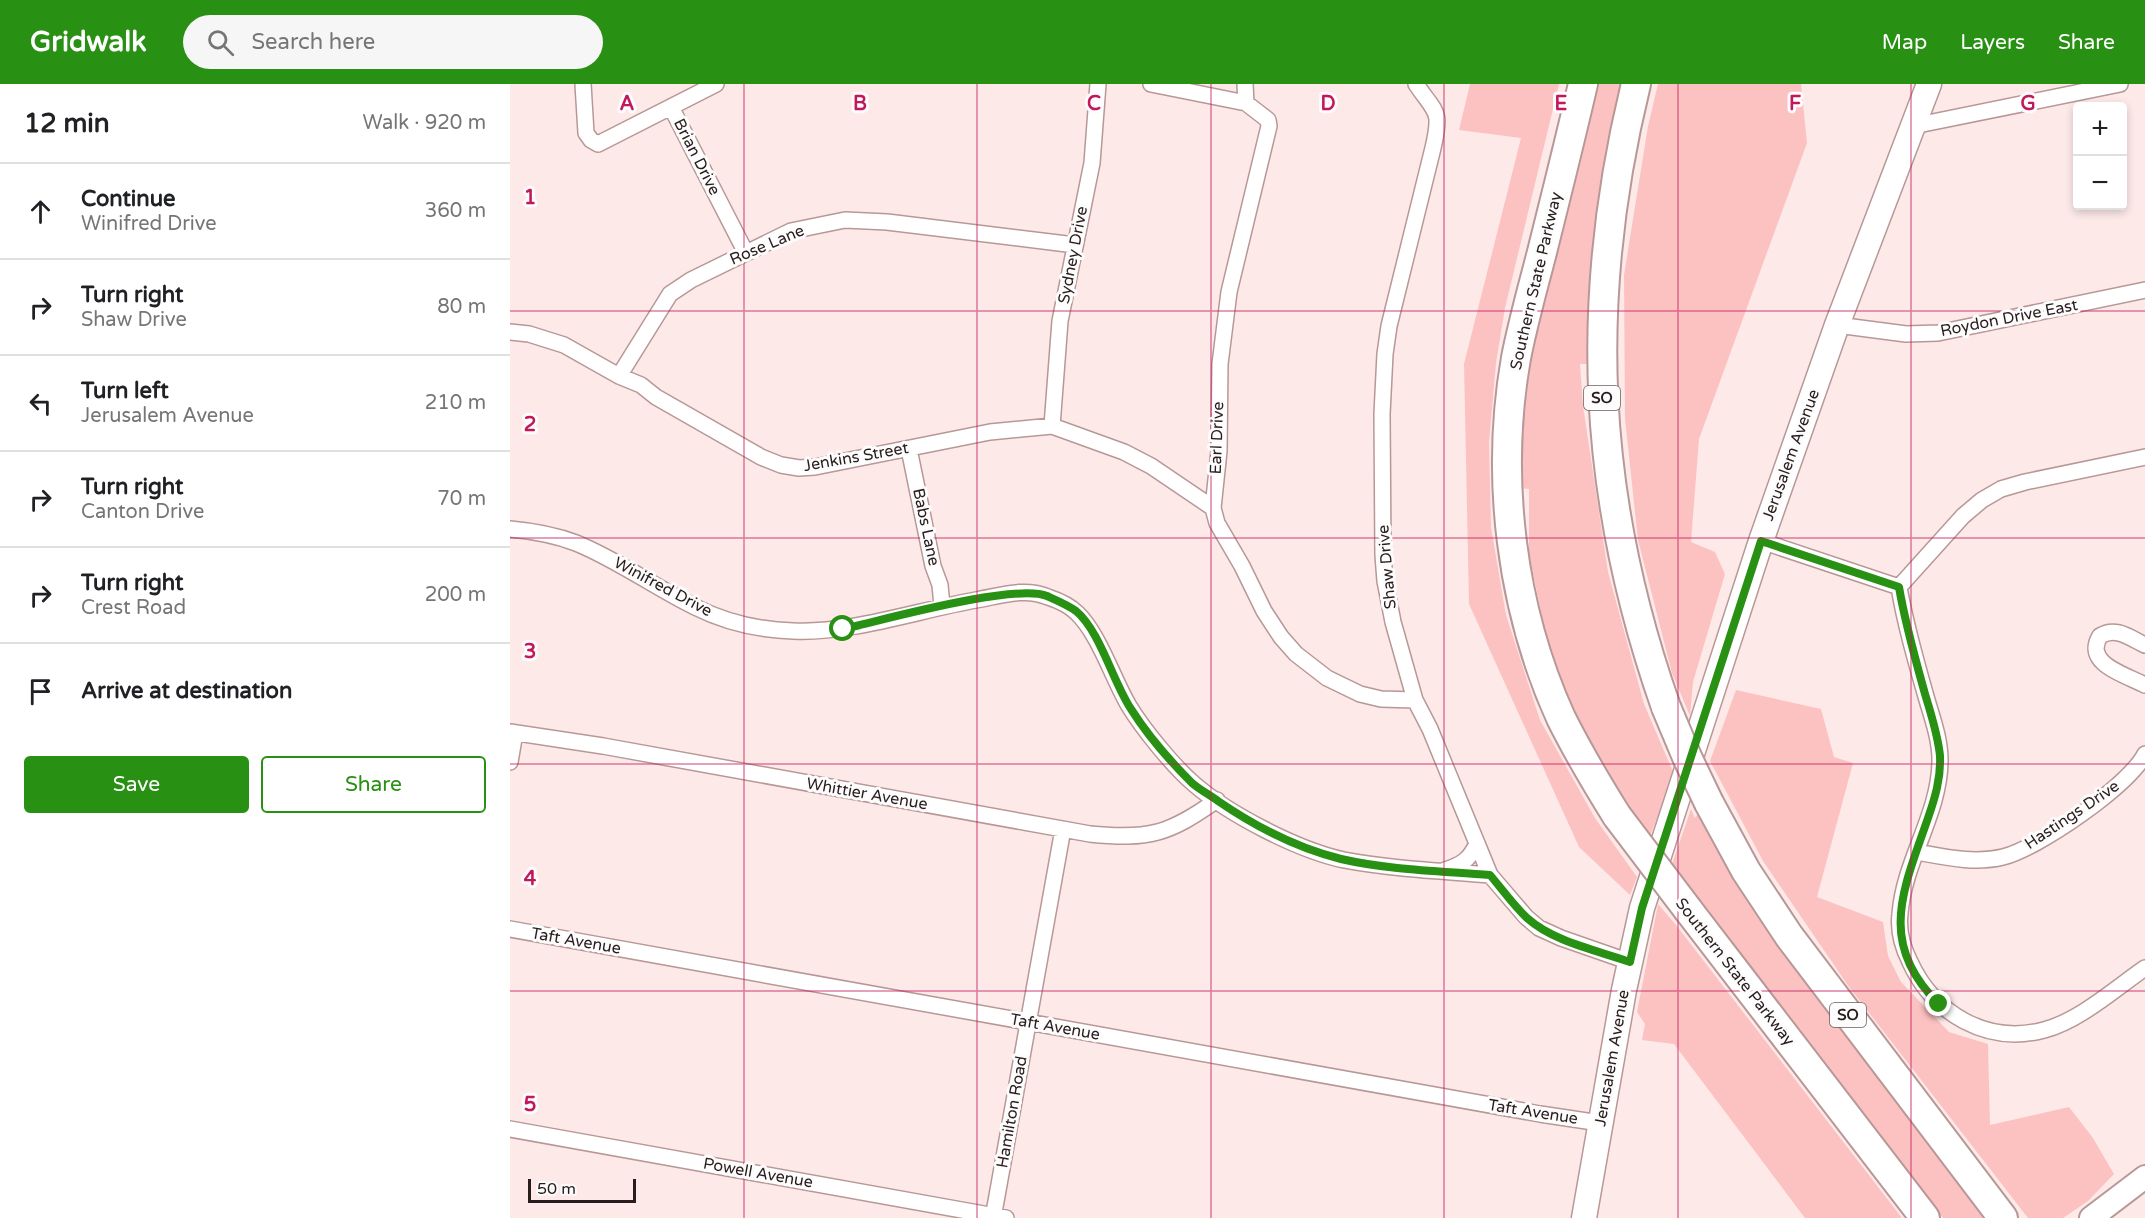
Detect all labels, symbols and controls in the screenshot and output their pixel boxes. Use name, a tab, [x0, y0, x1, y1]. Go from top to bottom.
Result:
search box	[183, 15, 603, 69]
text: Gridwalk	[30, 25, 147, 59]
icon: search	[204, 26, 237, 59]
text: Search here	[252, 29, 375, 55]
text: Map	[1882, 30, 1927, 55]
text: Layers	[1960, 30, 2025, 55]
text: Share	[2058, 30, 2115, 55]
text: A	[620, 92, 635, 116]
text: B	[853, 92, 867, 116]
text: C	[1087, 92, 1101, 116]
text: D	[1320, 92, 1336, 116]
text: E	[1555, 92, 1568, 116]
text: F	[1789, 92, 1801, 116]
text: G	[2020, 92, 2036, 116]
map controls	[2073, 102, 2127, 210]
button: +	[2073, 102, 2127, 156]
text: 12 min	[24, 108, 110, 139]
text: Walk · 920 m	[363, 111, 486, 135]
street label: Brian Drive	[669, 115, 725, 199]
button: −	[2073, 156, 2127, 210]
text: Continue	[81, 186, 176, 212]
text: 1	[524, 186, 536, 210]
street label: Southern State Parkway	[1506, 190, 1566, 372]
icon: ahead	[24, 195, 57, 228]
text: 360 m	[425, 199, 486, 223]
street label: Sydney Drive	[1054, 205, 1092, 305]
text: Winifred Drive	[81, 212, 217, 236]
street label: Rose Lane	[727, 220, 807, 270]
text: Turn right	[81, 282, 183, 308]
icon: right	[24, 291, 57, 324]
text: 80 m	[437, 295, 486, 319]
street label: Roydon Drive East	[1939, 295, 2079, 341]
text: Shaw Drive	[81, 308, 187, 332]
text: Turn left	[81, 378, 169, 404]
road number: SO	[1584, 386, 1620, 410]
icon: left	[24, 387, 57, 420]
street label: Jerusalem Avenue	[1758, 387, 1824, 523]
text: 210 m	[425, 391, 486, 415]
street label: Earl Drive	[1206, 401, 1228, 475]
text: Jerusalem Avenue	[81, 404, 254, 428]
text: 2	[524, 413, 536, 437]
street label: Jenkins Street	[802, 438, 910, 476]
text: Turn right	[81, 474, 183, 500]
icon: right	[24, 483, 57, 516]
street label: Babs Lane	[908, 486, 944, 568]
text: 70 m	[437, 487, 486, 511]
text: Canton Drive	[81, 500, 204, 524]
street label: Shaw Drive	[1373, 524, 1401, 610]
street label: Winifred Drive	[610, 553, 716, 621]
text: Turn right	[81, 570, 183, 596]
icon: right	[24, 579, 57, 612]
text: 200 m	[425, 583, 486, 607]
text: Crest Road	[81, 596, 186, 620]
route start	[829, 615, 855, 641]
text: 3	[524, 640, 536, 664]
icon: arrive	[24, 675, 57, 708]
text: Arrive at destination	[81, 678, 292, 704]
button: Save	[24, 756, 249, 813]
button: Share	[261, 756, 486, 813]
street label: Whittier Avenue	[805, 773, 929, 815]
street label: Hastings Drive	[2021, 776, 2123, 854]
text: 4	[524, 867, 537, 891]
street label: Southern State Parkway	[1671, 894, 1799, 1050]
street label: Taft Avenue	[530, 923, 622, 959]
street label: Jerusalem Avenue	[1590, 988, 1634, 1128]
route end	[1925, 990, 1951, 1016]
road number: SO	[1830, 1003, 1866, 1027]
street label: Taft Avenue	[1009, 1009, 1101, 1045]
street label: Hamilton Road	[992, 1054, 1032, 1170]
text: 5	[524, 1093, 536, 1117]
street label: Taft Avenue	[1487, 1095, 1579, 1129]
street label: Powell Avenue	[702, 1154, 814, 1192]
scale bar	[528, 1176, 636, 1204]
text: 50 m	[537, 1179, 576, 1199]

